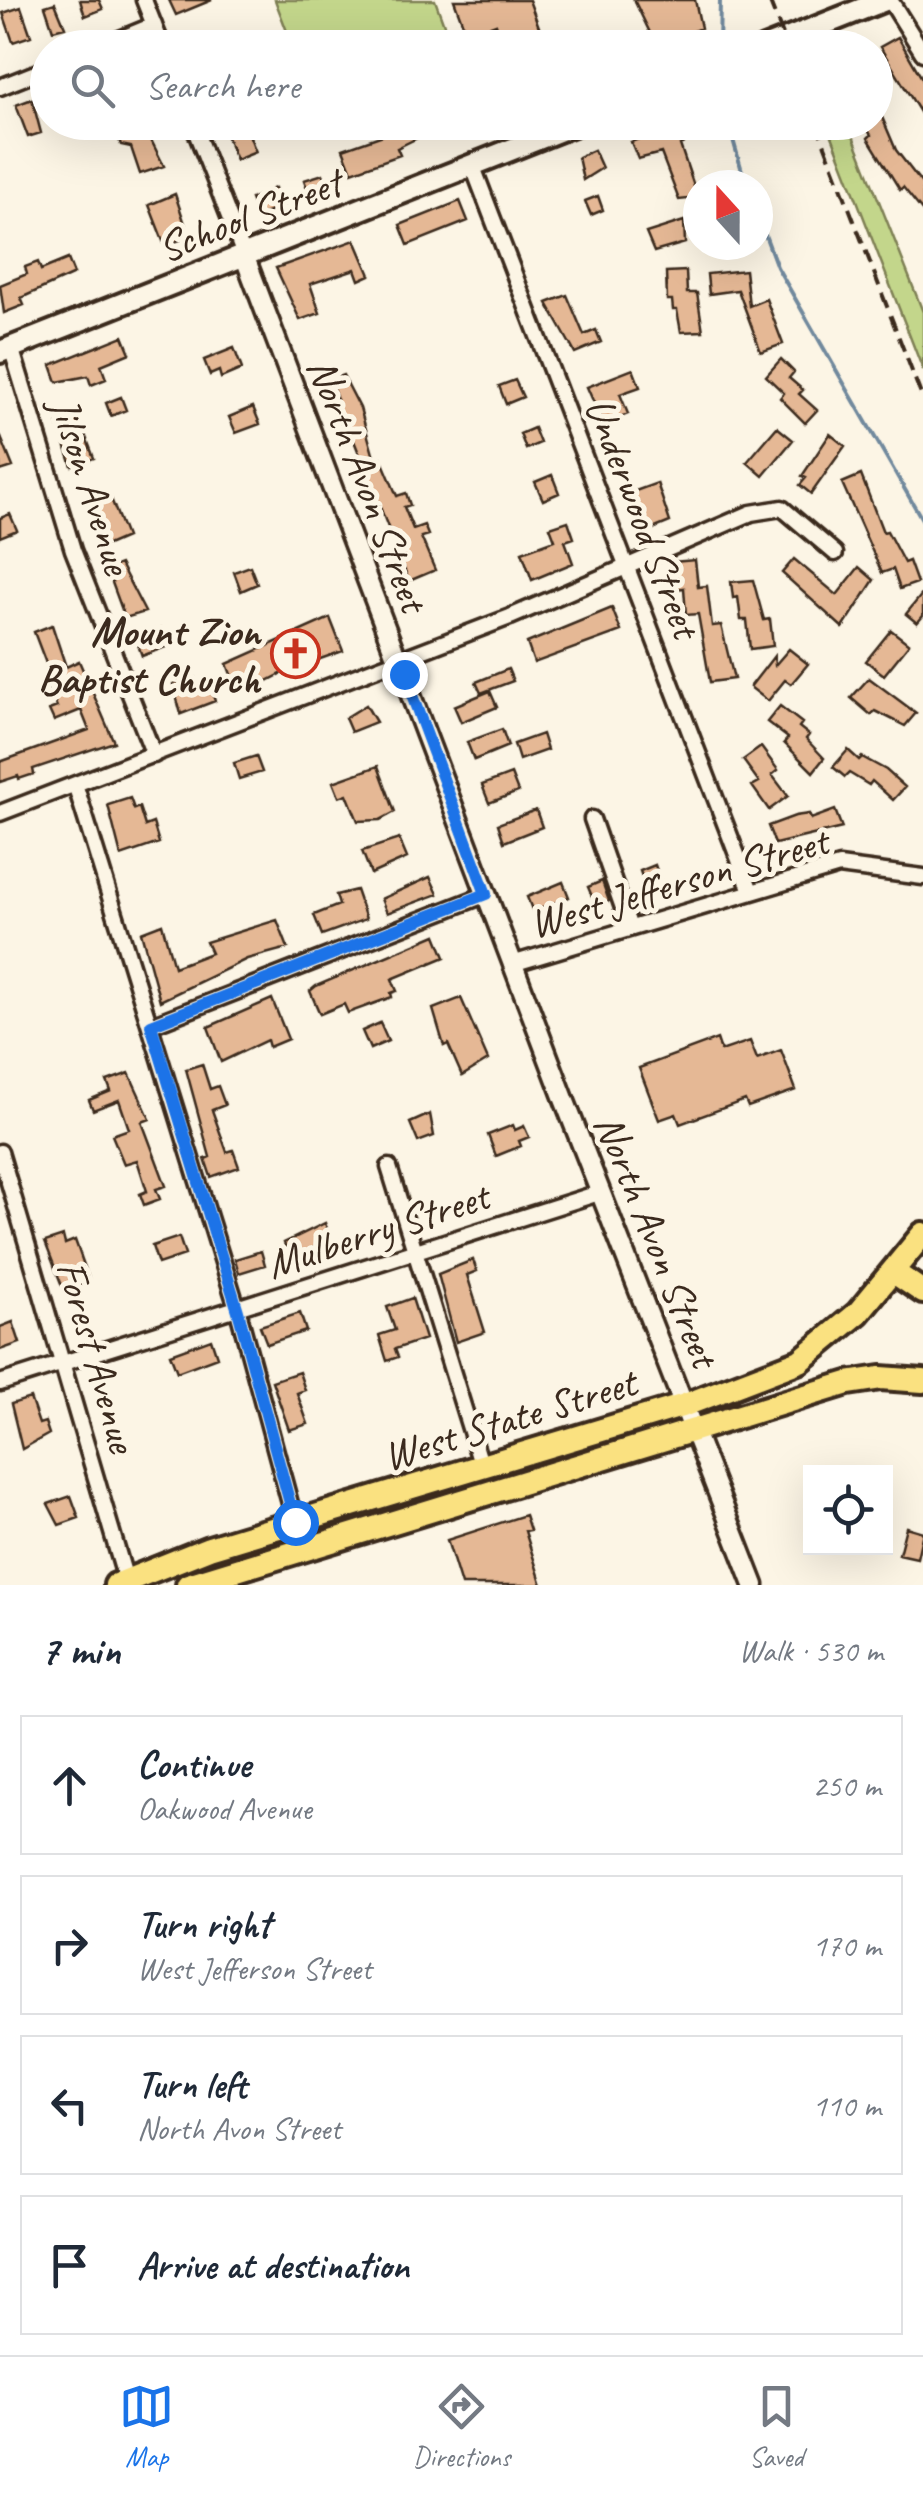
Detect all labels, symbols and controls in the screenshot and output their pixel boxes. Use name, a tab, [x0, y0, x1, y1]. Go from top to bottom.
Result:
search box	[30, 30, 893, 140]
icon: search	[65, 58, 120, 113]
text: Search here	[145, 62, 300, 109]
street label: School Street	[150, 154, 353, 275]
north arrow	[683, 170, 773, 260]
street label: North Avon Street	[295, 350, 442, 623]
street label: Jilson Avenue	[36, 388, 145, 583]
street label: Underwood Street	[573, 390, 714, 649]
place label: Mount Zion Baptist Church	[38, 605, 263, 706]
church icon: Mount Zion Baptist Church	[269, 628, 321, 680]
route end	[382, 652, 428, 698]
street label: West Jefferson Street	[523, 813, 838, 950]
street label: North Avon Street	[582, 1107, 733, 1378]
street label: Mulberry Street	[260, 1168, 499, 1291]
street label: Forest Avenue	[44, 1255, 150, 1461]
street label: West State Street	[377, 1355, 646, 1483]
map controls	[803, 1465, 893, 1555]
button: locate	[803, 1465, 893, 1555]
route start	[273, 1500, 319, 1546]
text: 7 min	[40, 1624, 120, 1677]
text: Walk · 530 m	[739, 1630, 883, 1671]
text: Continue	[137, 1741, 251, 1788]
icon: ahead	[42, 1758, 97, 1813]
text: 250 m	[812, 1765, 881, 1806]
text: Oakwood Avenue	[137, 1788, 312, 1829]
text: Turn right	[137, 1901, 271, 1948]
icon: right	[42, 1918, 97, 1973]
text: 170 m	[812, 1925, 881, 1966]
text: West Jefferson Street	[137, 1948, 372, 1989]
text: Turn left	[137, 2061, 247, 2108]
icon: left	[42, 2078, 97, 2133]
text: 110 m	[812, 2085, 881, 2126]
text: North Avon Street	[137, 2108, 341, 2149]
icon: arrive	[42, 2238, 97, 2293]
text: Arrive at destination	[137, 2242, 409, 2289]
tab: Map	[119, 2379, 174, 2474]
tab: Directions	[413, 2379, 510, 2474]
tab: Saved	[749, 2379, 804, 2474]

